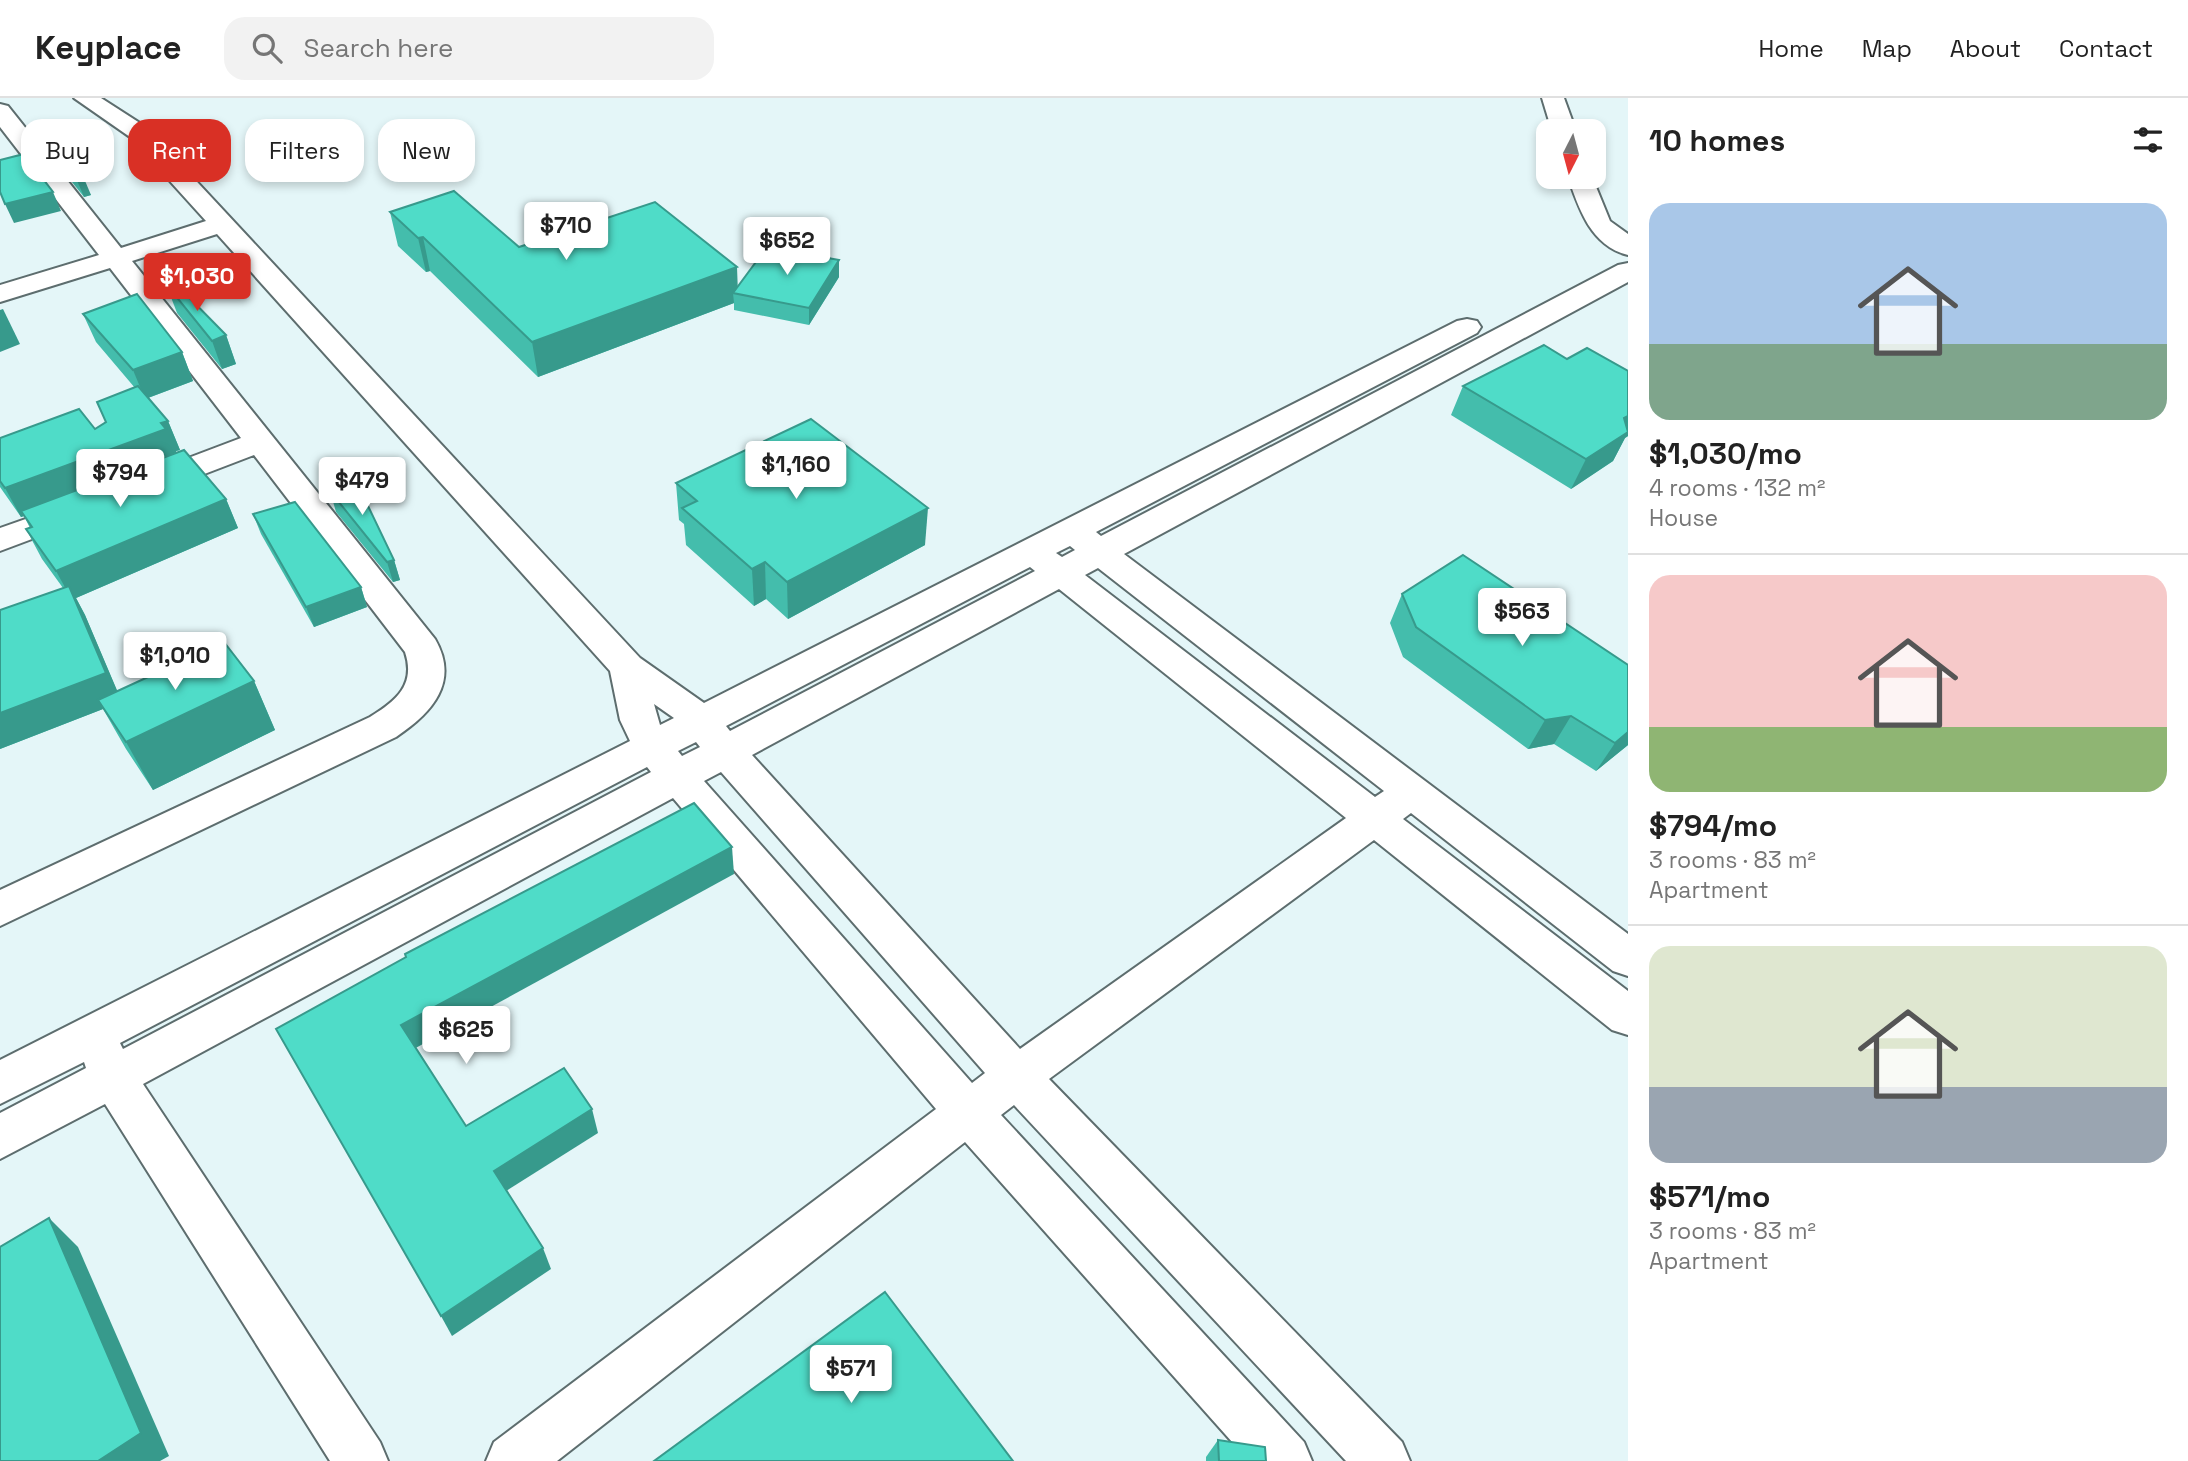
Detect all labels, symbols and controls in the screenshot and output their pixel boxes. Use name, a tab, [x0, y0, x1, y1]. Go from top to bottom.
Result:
search box	[224, 17, 714, 80]
text: Keyplace	[35, 27, 182, 69]
icon: search	[248, 29, 286, 67]
text: Search here	[304, 31, 453, 65]
text: Home	[1758, 33, 1824, 64]
text: Map	[1862, 33, 1912, 64]
text: About	[1950, 33, 2021, 64]
text: Contact	[2059, 33, 2153, 64]
chip: Buy	[21, 119, 114, 182]
chip: Rent	[128, 119, 231, 182]
chip: Filters	[245, 119, 364, 182]
chip: New	[378, 119, 475, 182]
north arrow	[1536, 119, 1606, 189]
map controls	[1536, 119, 1606, 189]
text: 10 homes	[1649, 121, 1785, 160]
icon: filters	[2129, 121, 2167, 159]
pin: $710	[525, 202, 607, 262]
text: $710	[540, 210, 592, 240]
pin: $652	[746, 218, 828, 277]
text: $652	[759, 225, 815, 255]
icon: home	[1845, 248, 1971, 374]
pin: $1,030	[140, 254, 254, 313]
text: $1,030	[160, 261, 234, 291]
text: $1,030/mo	[1649, 434, 1802, 473]
pin: $1,160	[739, 442, 853, 501]
text: $1,160	[761, 449, 831, 479]
pin: $794	[79, 450, 161, 509]
text: $794	[92, 457, 148, 487]
pin: $479	[321, 458, 403, 517]
text: $479	[335, 465, 389, 495]
text: 4 rooms · 132 m²	[1649, 473, 1825, 503]
text: House	[1649, 503, 1718, 533]
pin: $563	[1481, 588, 1563, 648]
text: $563	[1494, 596, 1550, 626]
icon: home	[1845, 620, 1971, 746]
pin: $1,010	[118, 632, 232, 692]
text: $1,010	[139, 640, 211, 670]
text: $794/mo	[1649, 806, 1777, 845]
text: 3 rooms · 83 m²	[1649, 845, 1816, 875]
text: Apartment	[1649, 875, 1769, 905]
icon: home	[1845, 991, 1971, 1117]
pin: $625	[425, 1006, 507, 1066]
text: $625	[438, 1014, 494, 1044]
text: $571/mo	[1649, 1177, 1770, 1216]
text: 3 rooms · 83 m²	[1649, 1216, 1816, 1246]
text: Apartment	[1649, 1246, 1769, 1276]
pin: $571	[810, 1346, 892, 1405]
text: $571	[826, 1353, 876, 1383]

